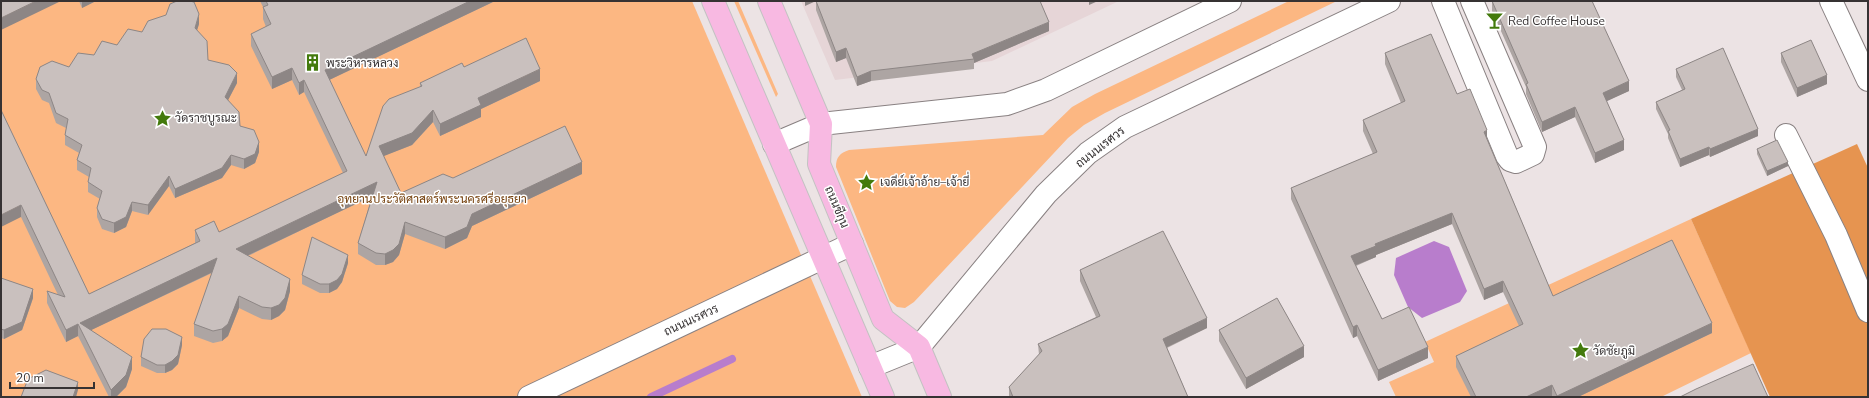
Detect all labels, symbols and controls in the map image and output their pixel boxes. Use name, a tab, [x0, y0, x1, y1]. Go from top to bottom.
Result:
bar icon: Red Coffee House	[1485, 11, 1505, 31]
place label: Red Coffee House	[1508, 13, 1605, 29]
building icon: พระวิหารหลวง	[303, 53, 323, 73]
place label: พระวิหารหลวง	[326, 55, 398, 71]
place icon: วัดราชบูรณะ	[152, 108, 172, 128]
place label: วัดราชบูรณะ	[175, 110, 237, 126]
street label: ถนนนเรศวร	[1072, 123, 1128, 171]
place label: เจดีย์เจ้าอ้าย–เจ้ายี่	[880, 171, 969, 190]
place icon: เจดีย์เจ้าอ้าย–เจ้ายี่	[857, 172, 877, 192]
street label: ถนนชีกุน	[820, 184, 853, 231]
park label: อุทยานประวัติศาสตร์พระนครศรีอยุธยา	[337, 191, 527, 208]
street label: ถนนนเรศวร	[661, 300, 721, 340]
place icon: วัดชัยภูมิ	[1570, 341, 1590, 361]
place label: วัดชัยภูมิ	[1593, 343, 1635, 359]
scale bar	[10, 364, 94, 390]
text: 20 m	[16, 370, 44, 386]

